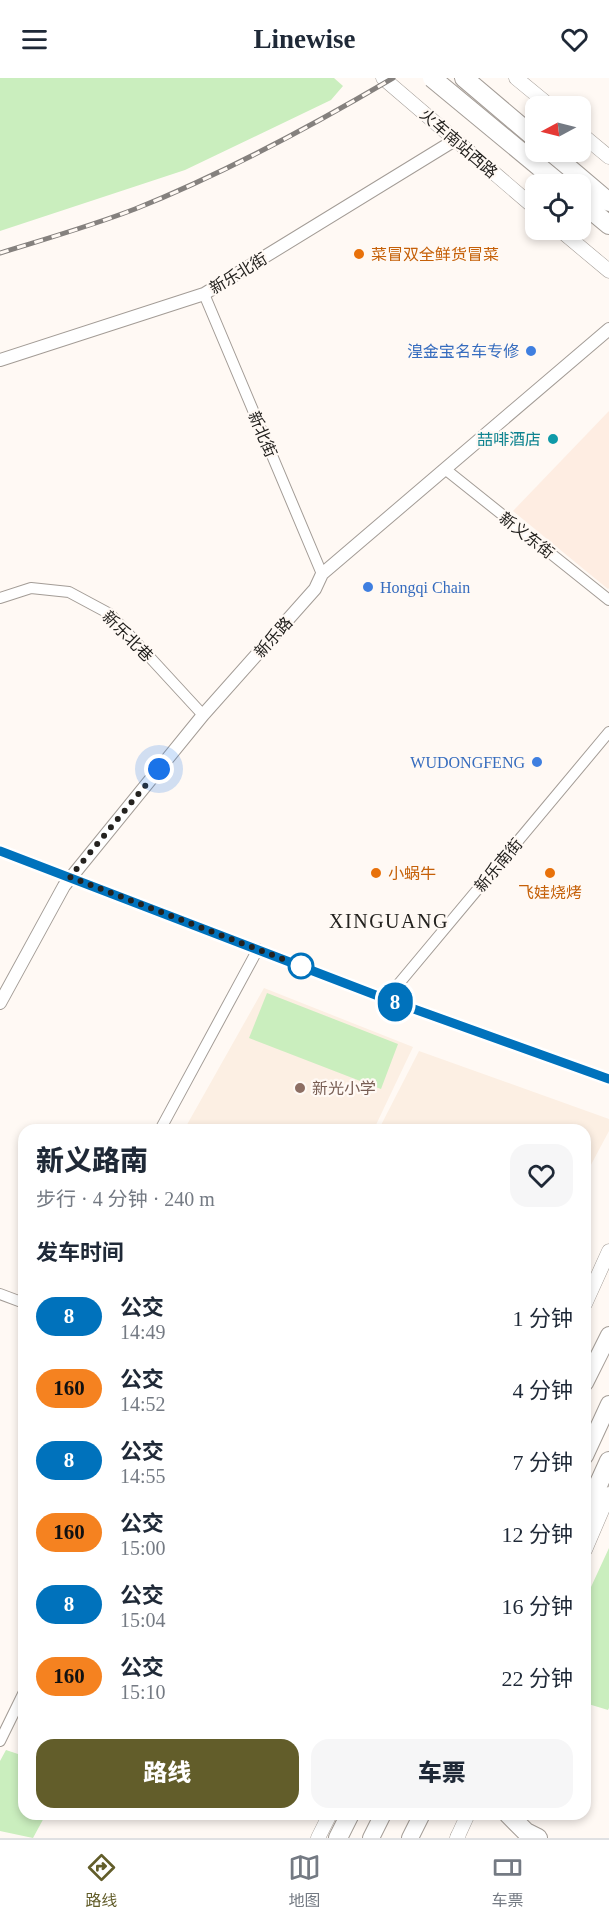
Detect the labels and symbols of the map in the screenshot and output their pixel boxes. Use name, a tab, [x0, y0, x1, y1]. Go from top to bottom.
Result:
north arrow	[525, 96, 591, 162]
street label: 火车南站西路	[417, 105, 500, 181]
place label: 菜冒双全鲜货冒菜	[371, 246, 499, 263]
marker: 菜冒双全鲜货冒菜	[352, 247, 366, 261]
street label: 新乐北街	[206, 250, 270, 297]
place label: 湟金宝名车专修	[407, 343, 519, 360]
marker: 湟金宝名车专修	[524, 344, 538, 358]
street label: 新北街	[245, 409, 280, 460]
place label: 喆啡酒店	[477, 431, 541, 448]
marker: 喆啡酒店	[546, 432, 560, 446]
street label: 新义东街	[496, 509, 557, 562]
place label: Hongqi Chain	[380, 579, 470, 597]
marker: Hongqi Chain	[361, 580, 375, 594]
street label: 新乐北巷	[99, 608, 156, 665]
street label: 新乐路	[251, 614, 296, 661]
your location	[144, 754, 174, 784]
place label: WUDONGFENG	[410, 754, 525, 771]
marker: WUDONGFENG	[530, 755, 544, 769]
street label: 新乐南街	[471, 835, 525, 895]
place label: 小蜗牛	[388, 865, 436, 882]
marker: 小蜗牛	[369, 866, 383, 880]
marker: 飞娃烧烤	[543, 866, 557, 880]
place label: 飞娃烧烤	[518, 884, 582, 901]
district label: XINGUANG	[329, 910, 449, 932]
unlabelled marker	[288, 953, 314, 979]
line badge: 8	[376, 982, 414, 1022]
place label: 新光小学	[312, 1080, 376, 1097]
marker: 新光小学	[293, 1081, 307, 1095]

